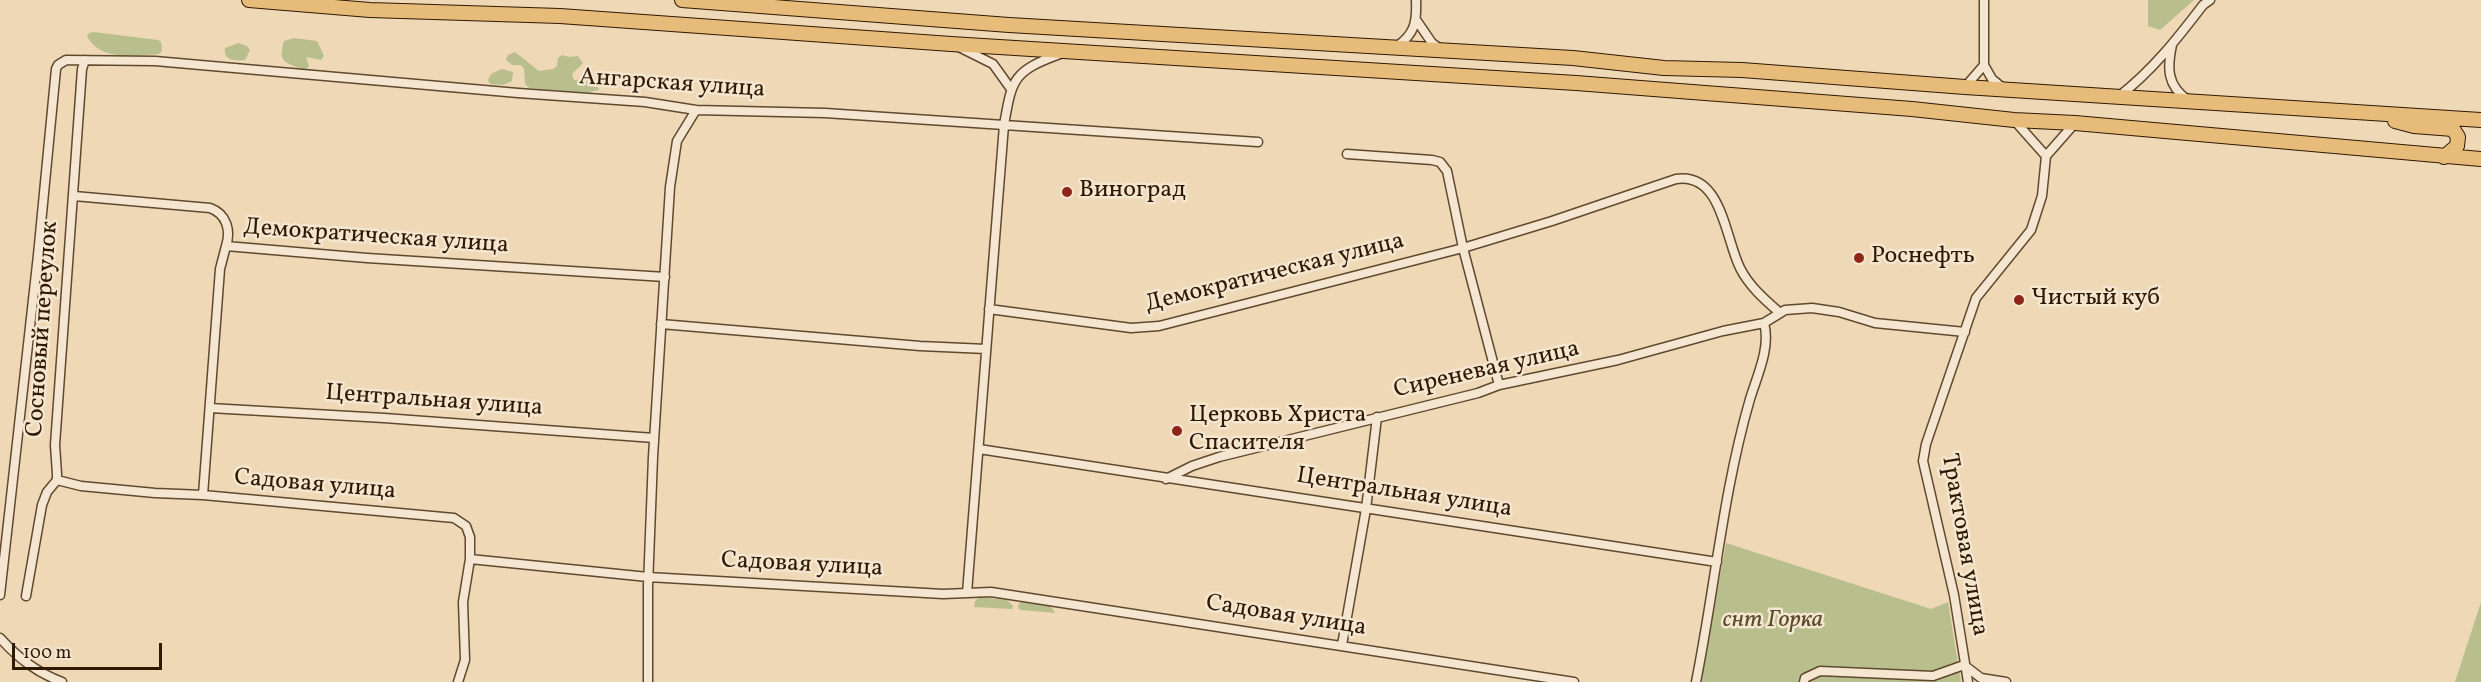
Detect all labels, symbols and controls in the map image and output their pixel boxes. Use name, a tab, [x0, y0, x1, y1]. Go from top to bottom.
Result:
street label: Ангарская улица	[578, 64, 766, 106]
place label: Виноград	[1079, 178, 1186, 206]
marker: Виноград	[1060, 185, 1074, 199]
street label: Демократическая улица	[242, 214, 510, 262]
street label: Сосновый переулок	[22, 220, 66, 438]
street label: Демократическая улица	[1143, 228, 1407, 320]
place label: Роснефть	[1871, 244, 1975, 272]
marker: Роснефть	[1852, 251, 1866, 265]
place label: Чистый куб	[2031, 286, 2160, 314]
marker: Чистый куб	[2012, 293, 2026, 307]
street label: Сиреневая улица	[1391, 336, 1583, 406]
street label: Центральная улица	[324, 380, 544, 424]
place label: Церковь Христа Спасителя	[1189, 403, 1367, 459]
marker: Церковь Христа Спасителя	[1170, 424, 1184, 438]
street label: Трактовая улица	[1933, 452, 1993, 638]
street label: Центральная улица	[1294, 463, 1514, 525]
street label: Садовая улица	[233, 465, 397, 507]
street label: Садовая улица	[720, 547, 884, 585]
street label: Садовая улица	[1204, 590, 1368, 644]
park label: снт Горка	[1723, 608, 1823, 636]
scale bar	[15, 631, 165, 669]
text: 100 m	[23, 641, 72, 666]

